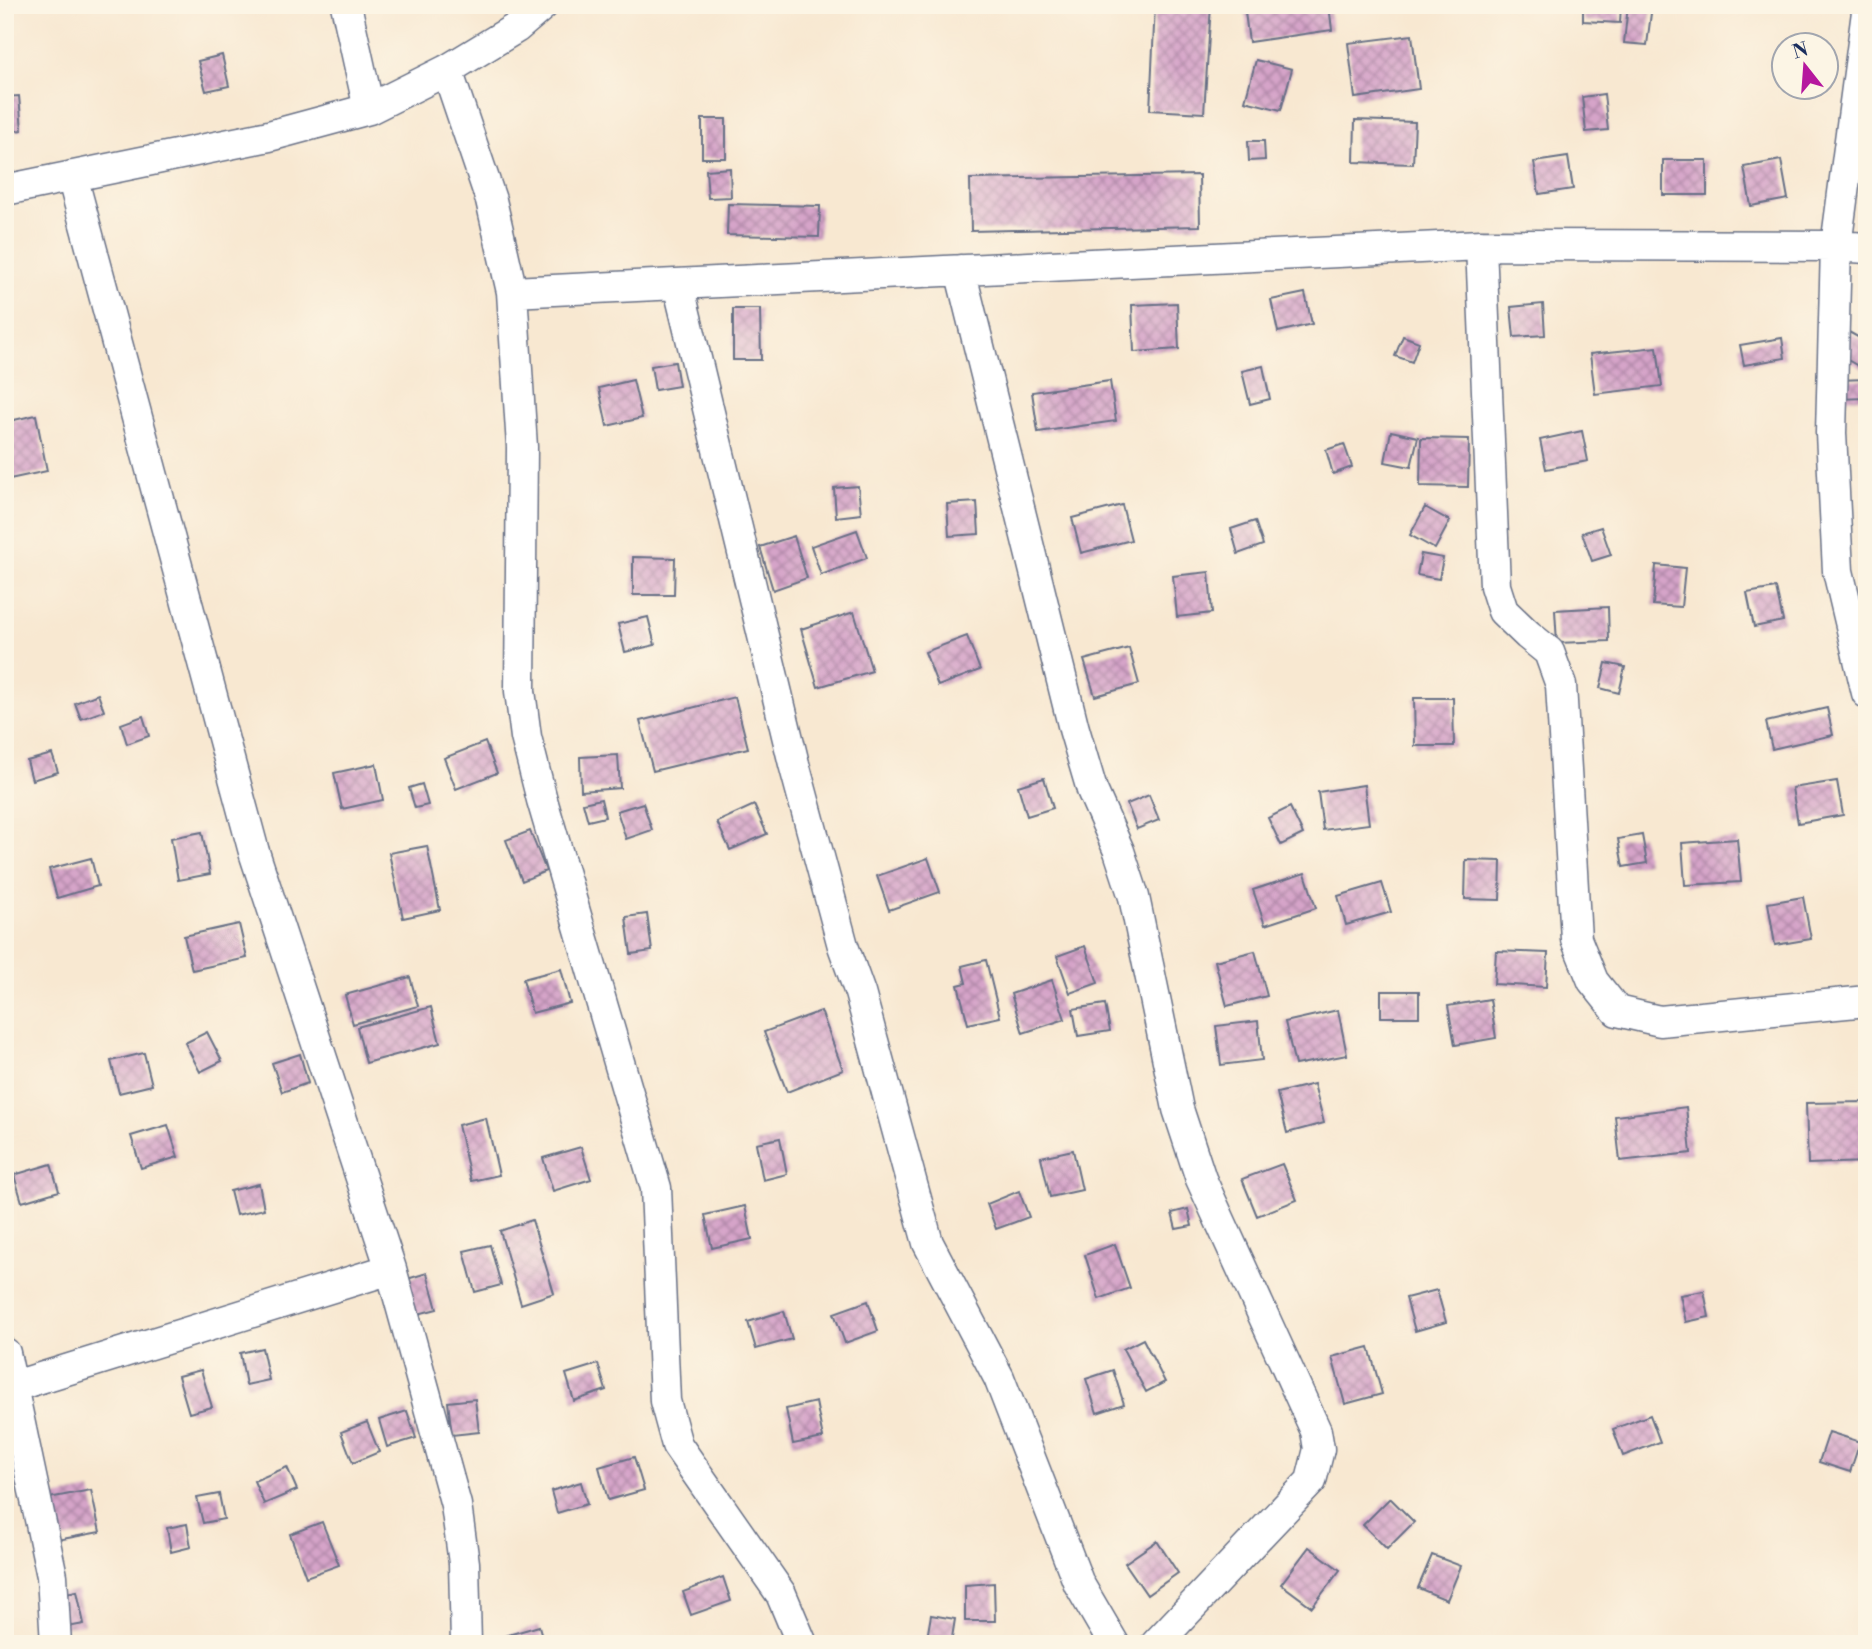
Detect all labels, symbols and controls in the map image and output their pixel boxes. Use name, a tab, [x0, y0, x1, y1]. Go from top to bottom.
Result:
north arrow	[1770, 32, 1840, 102]
text: N	[1790, 37, 1811, 64]

